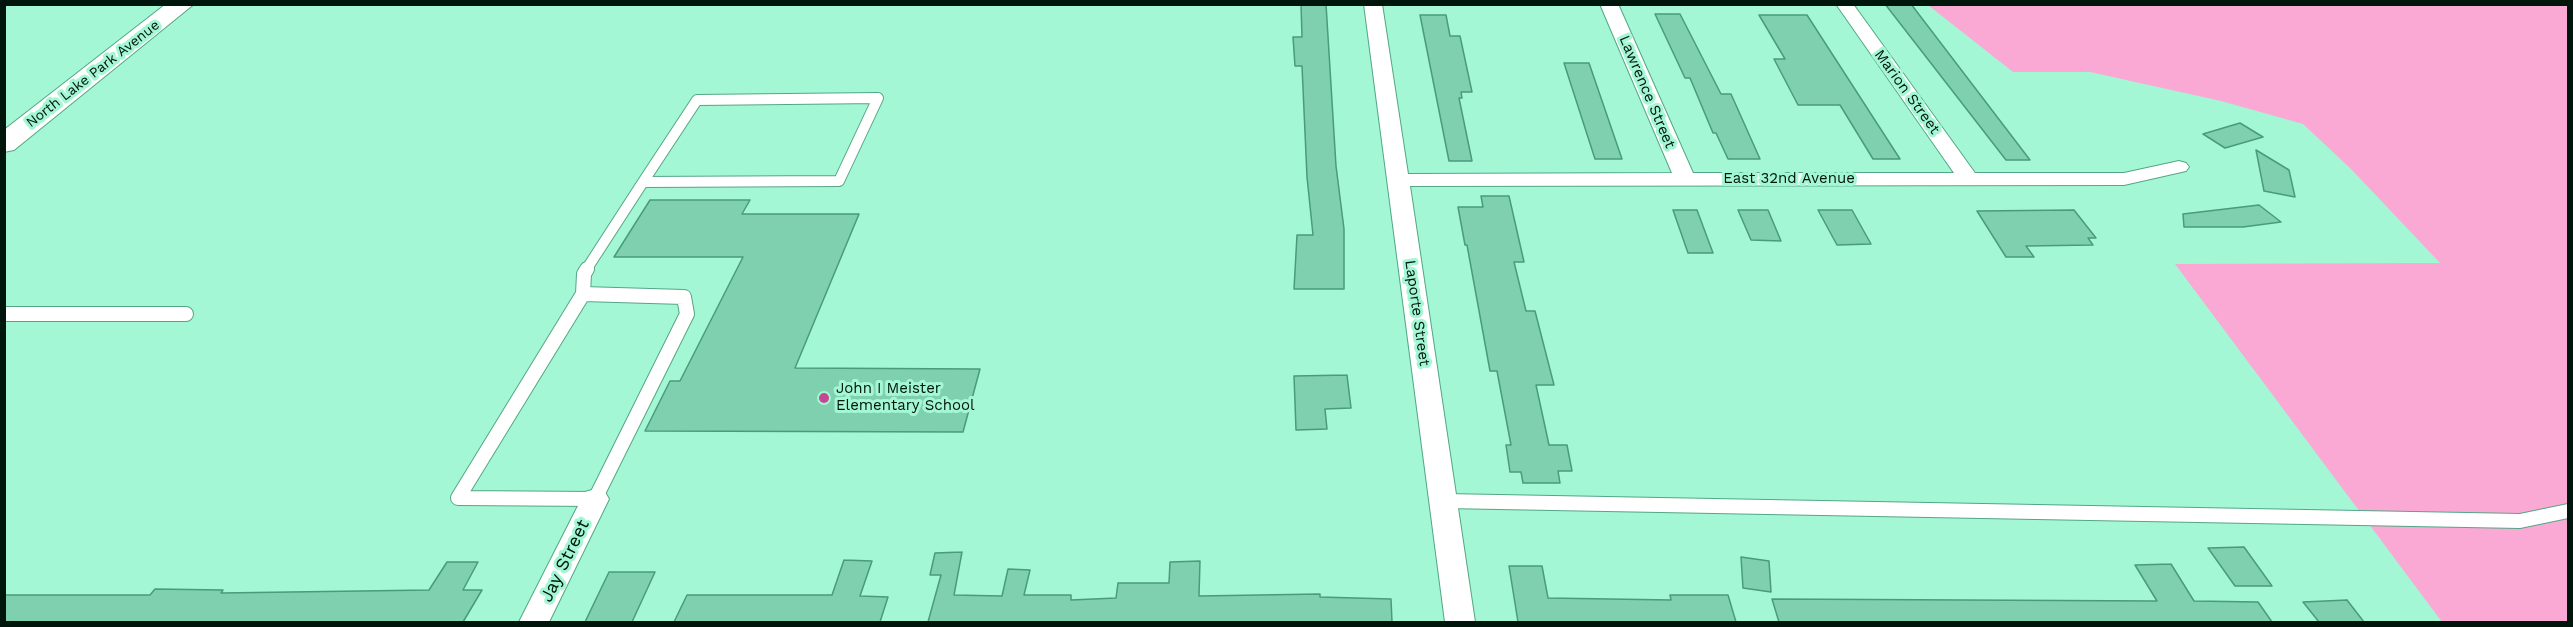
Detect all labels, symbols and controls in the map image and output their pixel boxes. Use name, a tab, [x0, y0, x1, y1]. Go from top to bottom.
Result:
street label: North Lake Park Avenue	[23, 17, 163, 131]
street label: Lawrence Street	[1615, 33, 1679, 151]
street label: Marion Street	[1870, 46, 1944, 138]
street label: East 32nd Avenue	[1723, 170, 1855, 188]
street label: Laporte Street	[1401, 259, 1433, 367]
place label: John I Meister Elementary School	[836, 380, 975, 415]
marker: John I Meister Elementary School	[817, 391, 831, 405]
street label: Jay Street	[536, 516, 594, 606]

